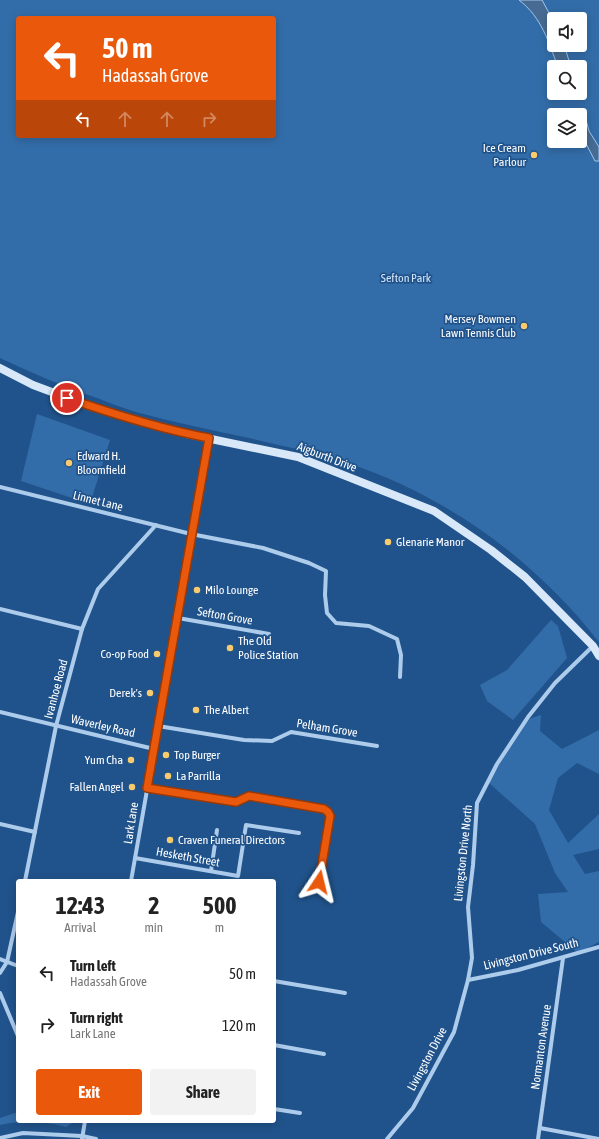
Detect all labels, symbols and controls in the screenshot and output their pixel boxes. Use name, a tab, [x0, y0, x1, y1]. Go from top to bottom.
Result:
map controls	[547, 12, 587, 148]
button: sound	[547, 12, 587, 52]
icon: left	[36, 32, 88, 84]
text: 50 m	[102, 32, 152, 64]
button: search	[547, 60, 587, 100]
text: Hadassah Grove	[102, 65, 209, 86]
icon: left	[72, 108, 94, 130]
icon: ahead	[114, 108, 136, 130]
icon: ahead	[156, 108, 178, 130]
icon: right	[198, 108, 220, 130]
button: layers	[547, 108, 587, 148]
place label: Ice Cream Parlour	[483, 141, 526, 169]
marker: Ice Cream Parlour	[529, 150, 539, 160]
park label: Sefton Park	[381, 271, 432, 285]
place label: Mersey Bowmen Lawn Tennis Club	[441, 312, 516, 340]
marker: Mersey Bowmen Lawn Tennis Club	[519, 321, 529, 331]
pin	[50, 381, 84, 415]
icon: arrive	[56, 387, 78, 409]
street label: Aigburth Drive	[295, 439, 359, 475]
place label: Edward H. Bloomfield	[77, 449, 126, 477]
marker: Edward H. Bloomfield	[64, 458, 74, 468]
street label: Linnet Lane	[72, 488, 124, 514]
place label: Glenarie Manor	[396, 535, 465, 549]
marker: Glenarie Manor	[383, 537, 393, 547]
place label: Milo Lounge	[205, 583, 258, 597]
marker: Milo Lounge	[192, 585, 202, 595]
street label: Sefton Grove	[196, 604, 254, 628]
place label: The Old Police Station	[238, 634, 299, 662]
marker: The Old Police Station	[225, 643, 235, 653]
place label: Co-op Food	[100, 647, 149, 661]
marker: Co-op Food	[152, 649, 162, 659]
street label: Ivanhoe Road	[41, 658, 71, 720]
place label: Derek's	[109, 686, 142, 700]
marker: Derek's	[145, 688, 155, 698]
place label: The Albert	[204, 703, 250, 717]
marker: The Albert	[191, 705, 201, 715]
street label: Waverley Road	[69, 712, 137, 740]
street label: Pelham Grove	[295, 716, 359, 740]
place label: Top Burger	[174, 748, 221, 762]
marker: Top Burger	[161, 750, 171, 760]
place label: Yum Cha	[85, 753, 123, 767]
marker: Yum Cha	[126, 755, 136, 765]
place label: La Parrilla	[176, 769, 221, 783]
marker: La Parrilla	[163, 771, 173, 781]
place label: Fallen Angel	[69, 780, 125, 794]
marker: Fallen Angel	[127, 782, 137, 792]
street label: Lark Lane	[121, 801, 141, 845]
street label: Livingston Drive North	[451, 804, 475, 902]
place label: Craven Funeral Directors	[178, 833, 285, 847]
marker: Craven Funeral Directors	[165, 835, 175, 845]
street label: Hesketh Street	[155, 845, 221, 870]
position arrow	[298, 861, 340, 903]
text: 12:43	[56, 892, 105, 919]
text: 2	[148, 892, 159, 919]
text: 500	[203, 892, 236, 919]
text: Arrival	[64, 920, 96, 935]
text: min	[144, 920, 163, 935]
text: m	[215, 920, 224, 935]
street label: Livingston Drive South	[482, 935, 580, 973]
text: Turn left	[70, 957, 116, 974]
icon: left	[36, 962, 58, 984]
text: 50 m	[229, 965, 256, 982]
text: Hadassah Grove	[70, 974, 147, 989]
street label: Normanton Avenue	[528, 1003, 554, 1091]
text: Turn right	[70, 1009, 123, 1026]
icon: right	[36, 1014, 58, 1036]
text: 120 m	[222, 1017, 256, 1034]
street label: Livingston Drive	[404, 1025, 450, 1093]
text: Lark Lane	[70, 1026, 116, 1041]
button: Exit	[36, 1069, 142, 1115]
button: Share	[150, 1069, 256, 1115]

